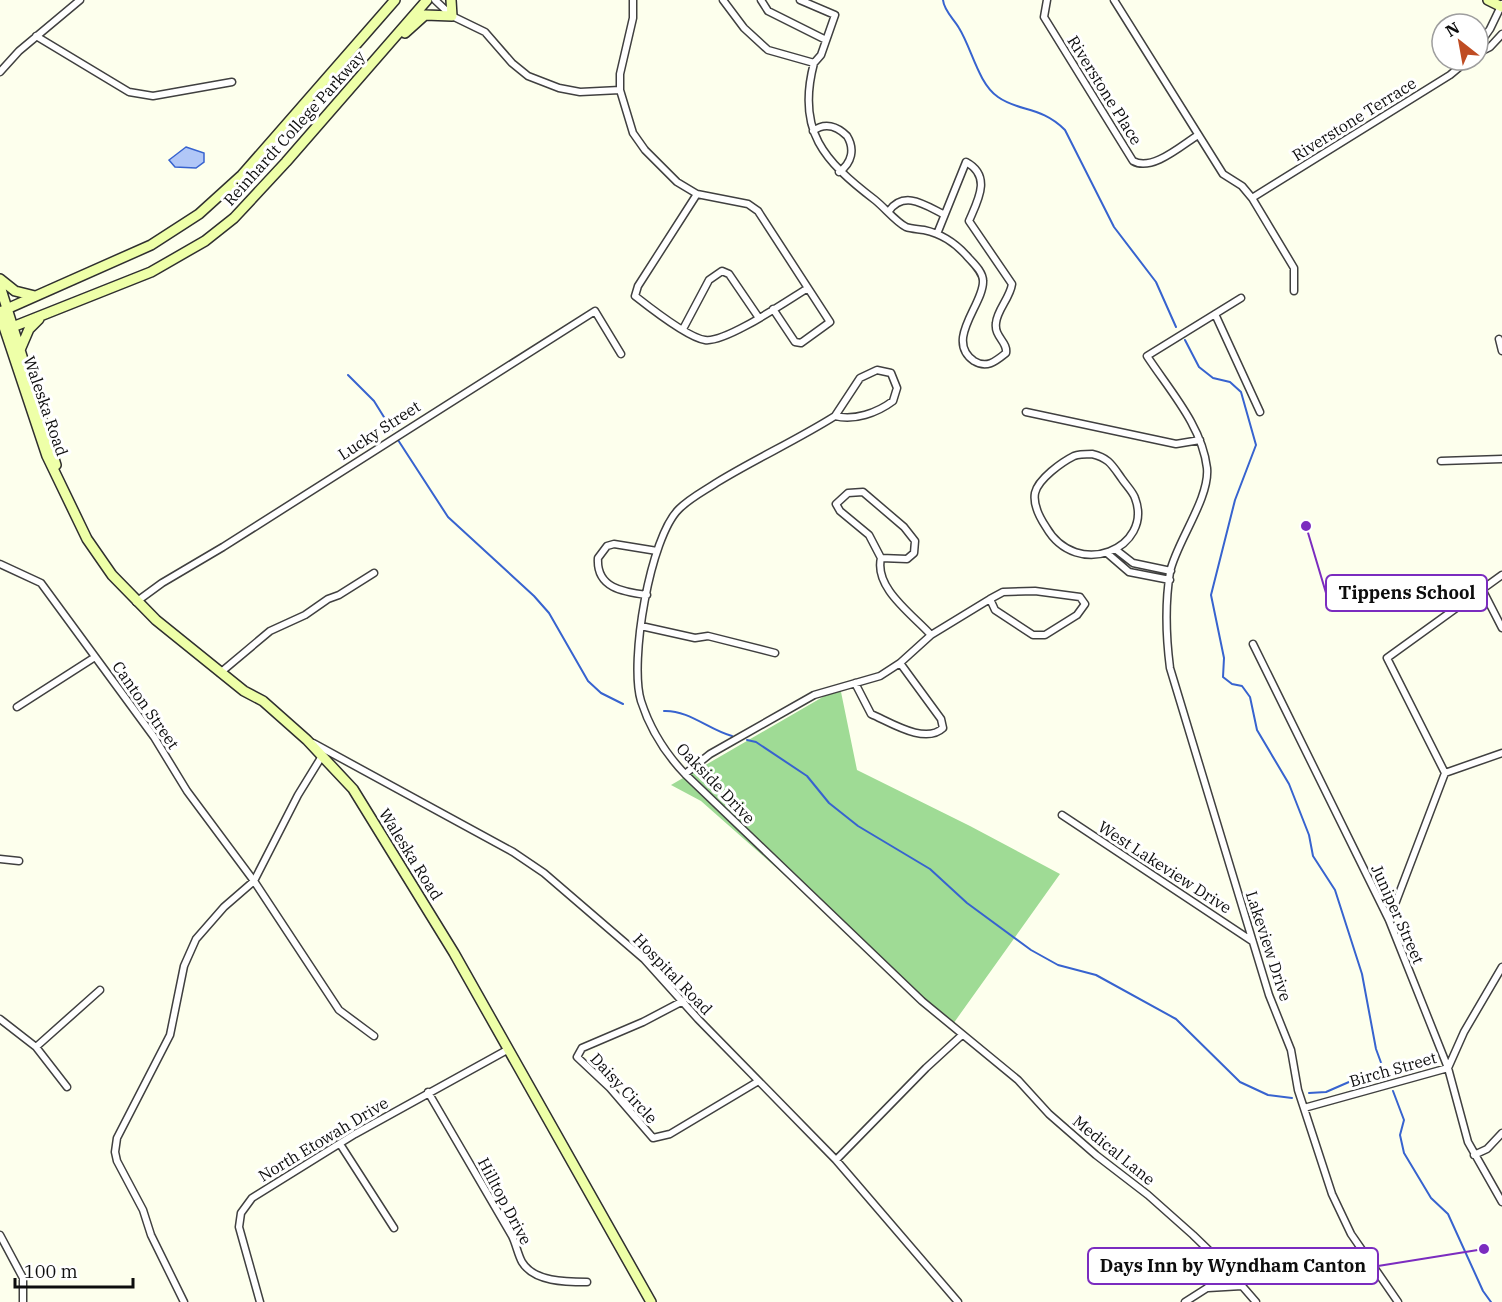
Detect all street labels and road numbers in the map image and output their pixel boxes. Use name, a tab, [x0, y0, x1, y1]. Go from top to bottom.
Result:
street label: Riverstone Place	[1063, 32, 1147, 148]
street label: Reinhardt College Parkway	[219, 46, 369, 210]
street label: Riverstone Terrace	[1288, 73, 1420, 165]
street label: Waleska Road	[20, 353, 73, 459]
street label: Lucky Street	[334, 396, 424, 464]
street label: Canton Street	[108, 657, 184, 753]
street label: Oakside Drive	[672, 738, 760, 828]
street label: Waleska Road	[375, 804, 447, 904]
street label: West Lakeview Drive	[1095, 816, 1235, 918]
street label: Juniper Street	[1367, 861, 1429, 967]
street label: Lakeview Drive	[1242, 888, 1296, 1004]
street label: Hospital Road	[629, 929, 717, 1019]
street label: Birch Street	[1347, 1047, 1439, 1091]
street label: Daisy Circle	[586, 1049, 662, 1127]
street label: North Etowah Drive	[254, 1092, 392, 1186]
street label: Medical Lane	[1069, 1111, 1159, 1189]
street label: Hilltop Drive	[474, 1154, 536, 1248]

